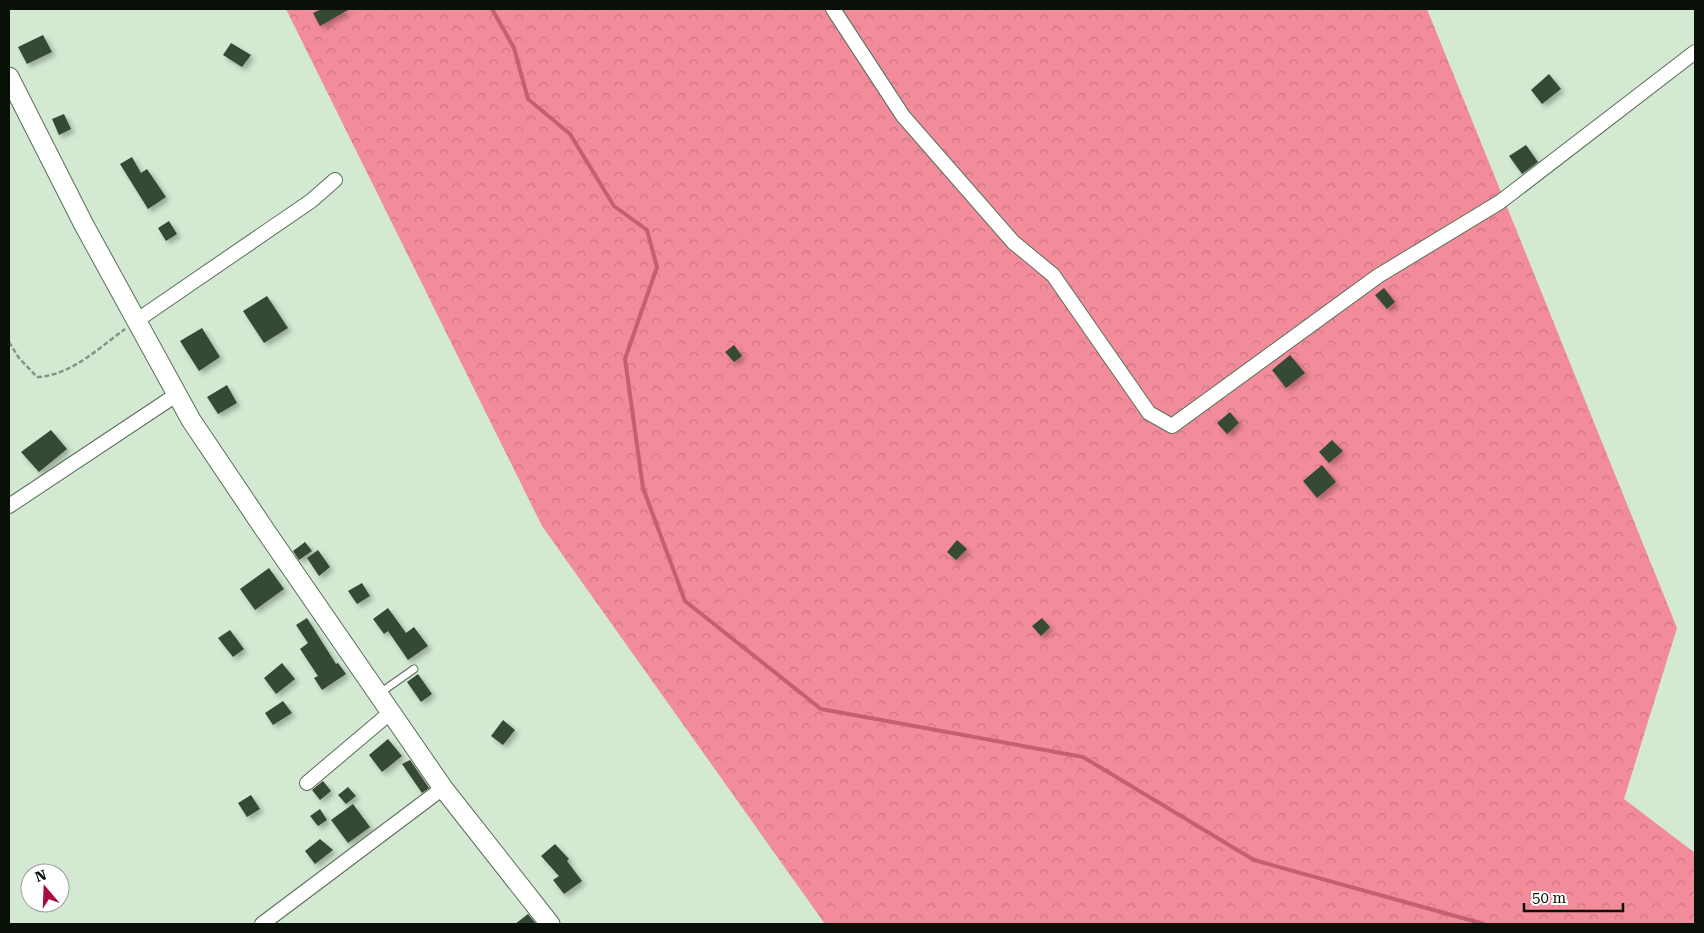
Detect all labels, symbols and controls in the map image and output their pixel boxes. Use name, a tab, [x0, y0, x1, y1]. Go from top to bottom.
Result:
north arrow	[20, 863, 70, 913]
text: N	[33, 866, 49, 885]
scale bar	[1524, 880, 1623, 912]
text: 50 m	[1532, 889, 1567, 907]

